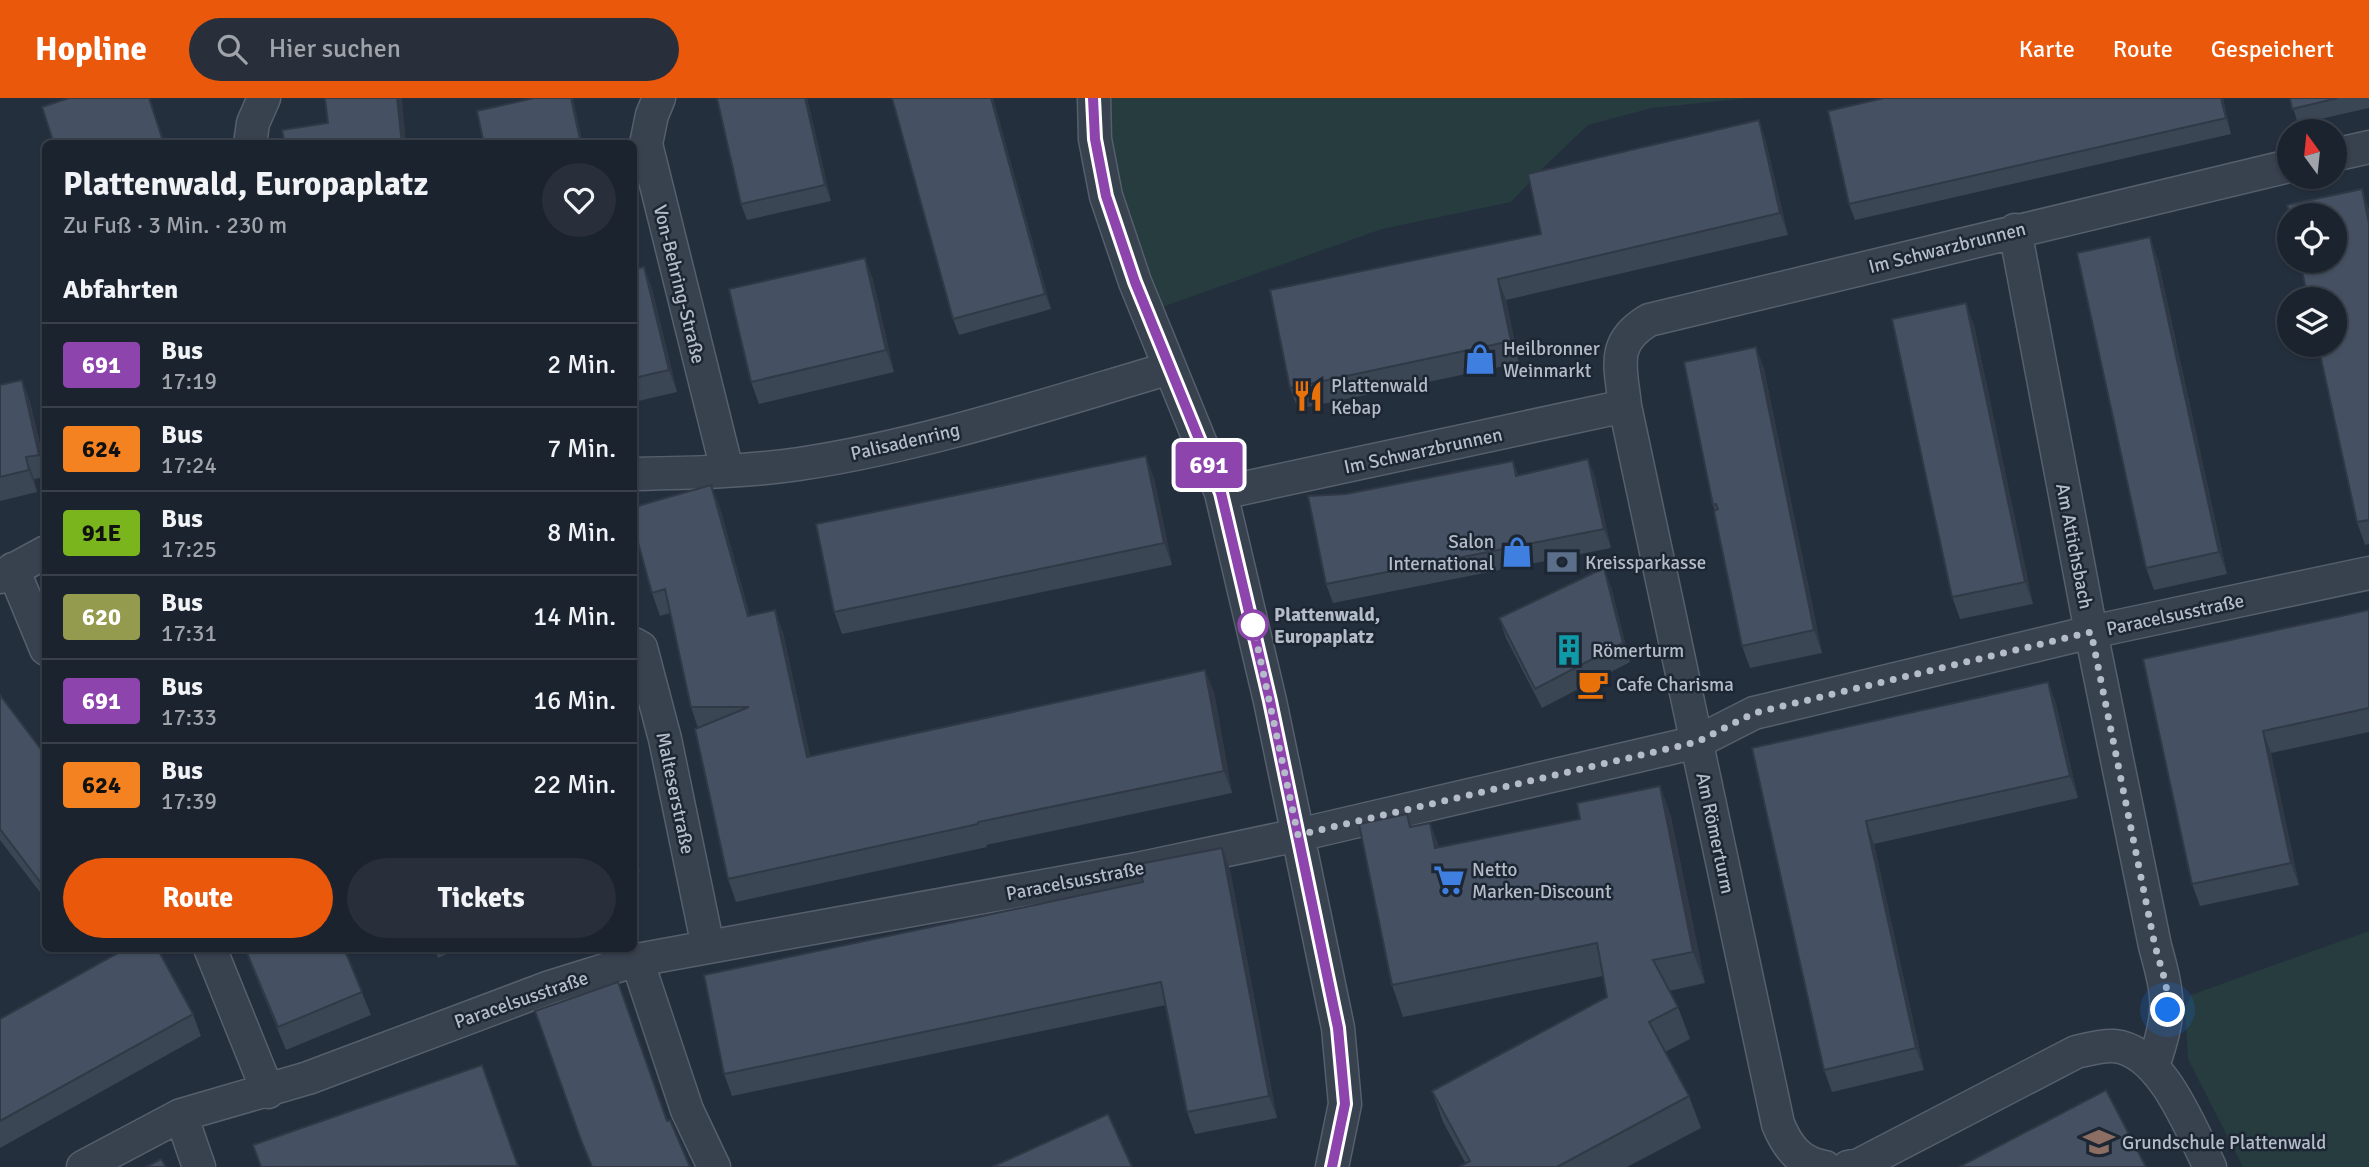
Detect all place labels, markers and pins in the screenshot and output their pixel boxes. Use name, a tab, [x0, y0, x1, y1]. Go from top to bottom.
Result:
place label: Heilbronner Weinmarkt	[1503, 337, 1600, 383]
shop icon: Heilbronner Weinmarkt	[1463, 342, 1497, 376]
place label: Plattenwald Kebap	[1331, 374, 1428, 420]
restaurant icon: Plattenwald Kebap	[1291, 379, 1325, 413]
place label: Salon International	[1388, 530, 1494, 576]
shop icon: Salon International	[1500, 535, 1534, 569]
bank icon: Kreissparkasse	[1545, 545, 1579, 579]
place label: Kreissparkasse	[1585, 551, 1706, 575]
place label: Plattenwald, Europaplatz	[1274, 603, 1380, 649]
marker: Plattenwald, Europaplatz	[1238, 610, 1268, 640]
building icon: Römerturm	[1552, 633, 1586, 667]
place label: Römerturm	[1592, 639, 1684, 663]
cafe icon: Cafe Charisma	[1576, 667, 1610, 701]
place label: Cafe Charisma	[1616, 673, 1734, 697]
place label: Netto Marken-Discount	[1472, 858, 1612, 904]
supermarket icon: Netto Marken-Discount	[1432, 863, 1466, 897]
school or university icon: Grundschule Plattenwald	[2082, 1125, 2116, 1159]
place label: Grundschule Plattenwald	[2122, 1131, 2326, 1155]

